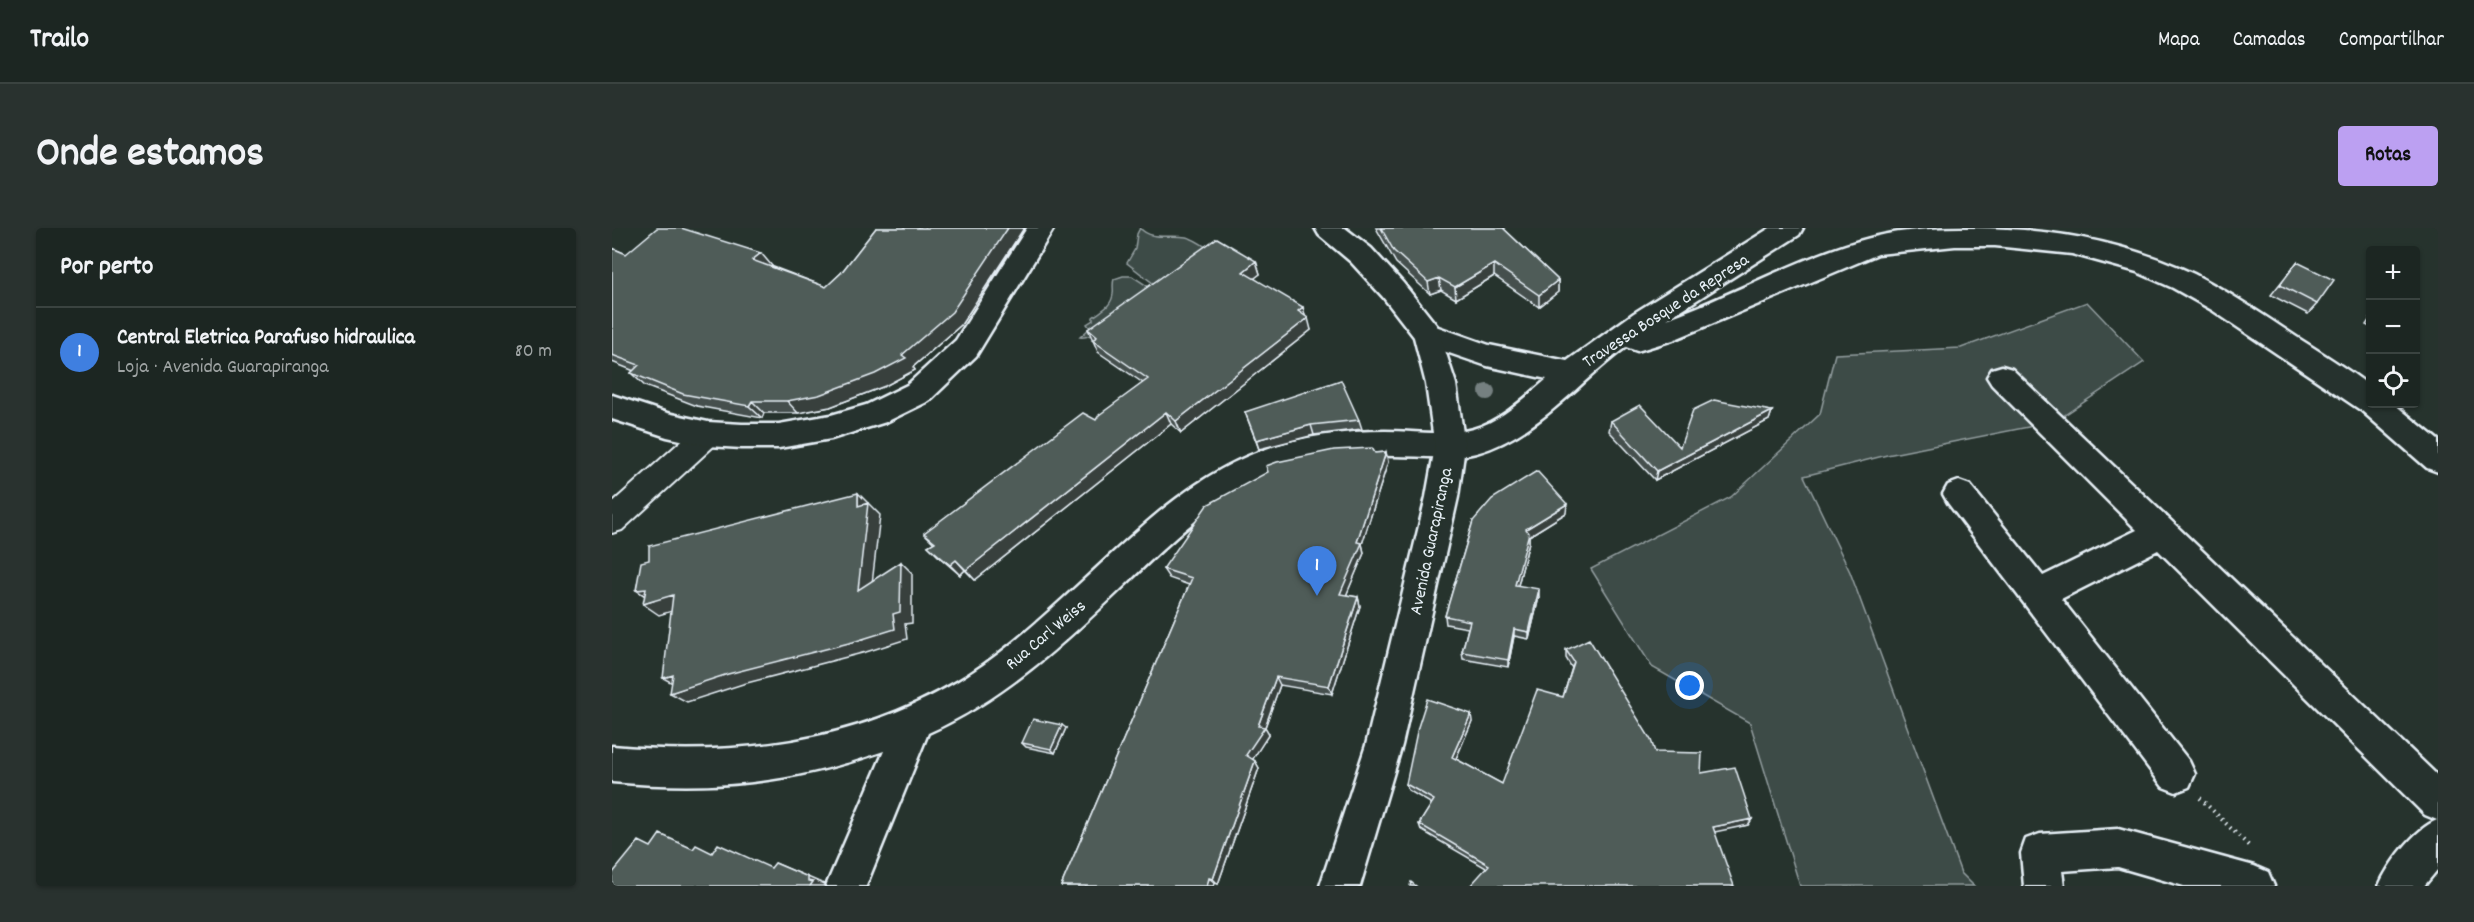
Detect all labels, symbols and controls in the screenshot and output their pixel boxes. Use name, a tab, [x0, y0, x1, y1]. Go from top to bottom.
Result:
text: Trailo	[30, 21, 89, 61]
text: Mapa	[2158, 26, 2200, 56]
text: Camadas	[2233, 26, 2306, 56]
text: Compartilhar	[2339, 26, 2444, 56]
text: Onde estamos	[36, 126, 264, 186]
button: Rotas	[2338, 126, 2438, 186]
map controls	[2366, 246, 2420, 408]
button: +	[2366, 246, 2420, 300]
street label: Travessa Bosque da Represa	[1578, 248, 1755, 375]
text: Por perto	[60, 249, 153, 286]
button: −	[2366, 300, 2420, 354]
text: Central Eletrica Parafuso hidraulica	[117, 323, 415, 354]
text: 1	[77, 338, 82, 366]
text: 80 m	[515, 338, 552, 366]
text: Loja · Avenida Guarapiranga	[117, 354, 329, 382]
button: locate	[2366, 354, 2420, 408]
street label: Avenida Guarapiranga	[1405, 465, 1460, 617]
pin: 1	[1298, 546, 1336, 596]
street label: Rua Carl Weiss	[1001, 595, 1092, 677]
your location	[1675, 671, 1704, 700]

